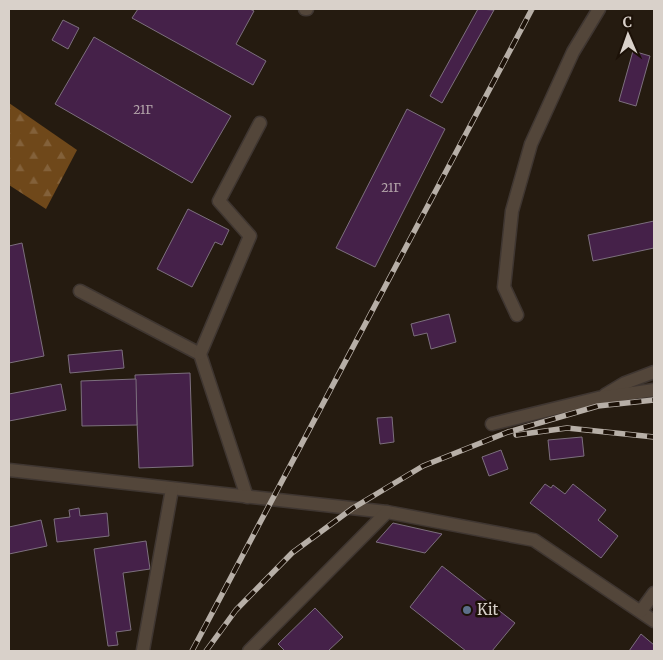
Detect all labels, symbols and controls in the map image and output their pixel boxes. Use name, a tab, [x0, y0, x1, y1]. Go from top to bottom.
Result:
north arrow	[603, 10, 653, 60]
text: С	[623, 13, 633, 31]
house number: 21Г	[133, 102, 153, 117]
house number: 21Г	[381, 180, 401, 195]
place label: Kit	[477, 600, 498, 619]
marker: Kit	[461, 604, 473, 616]

